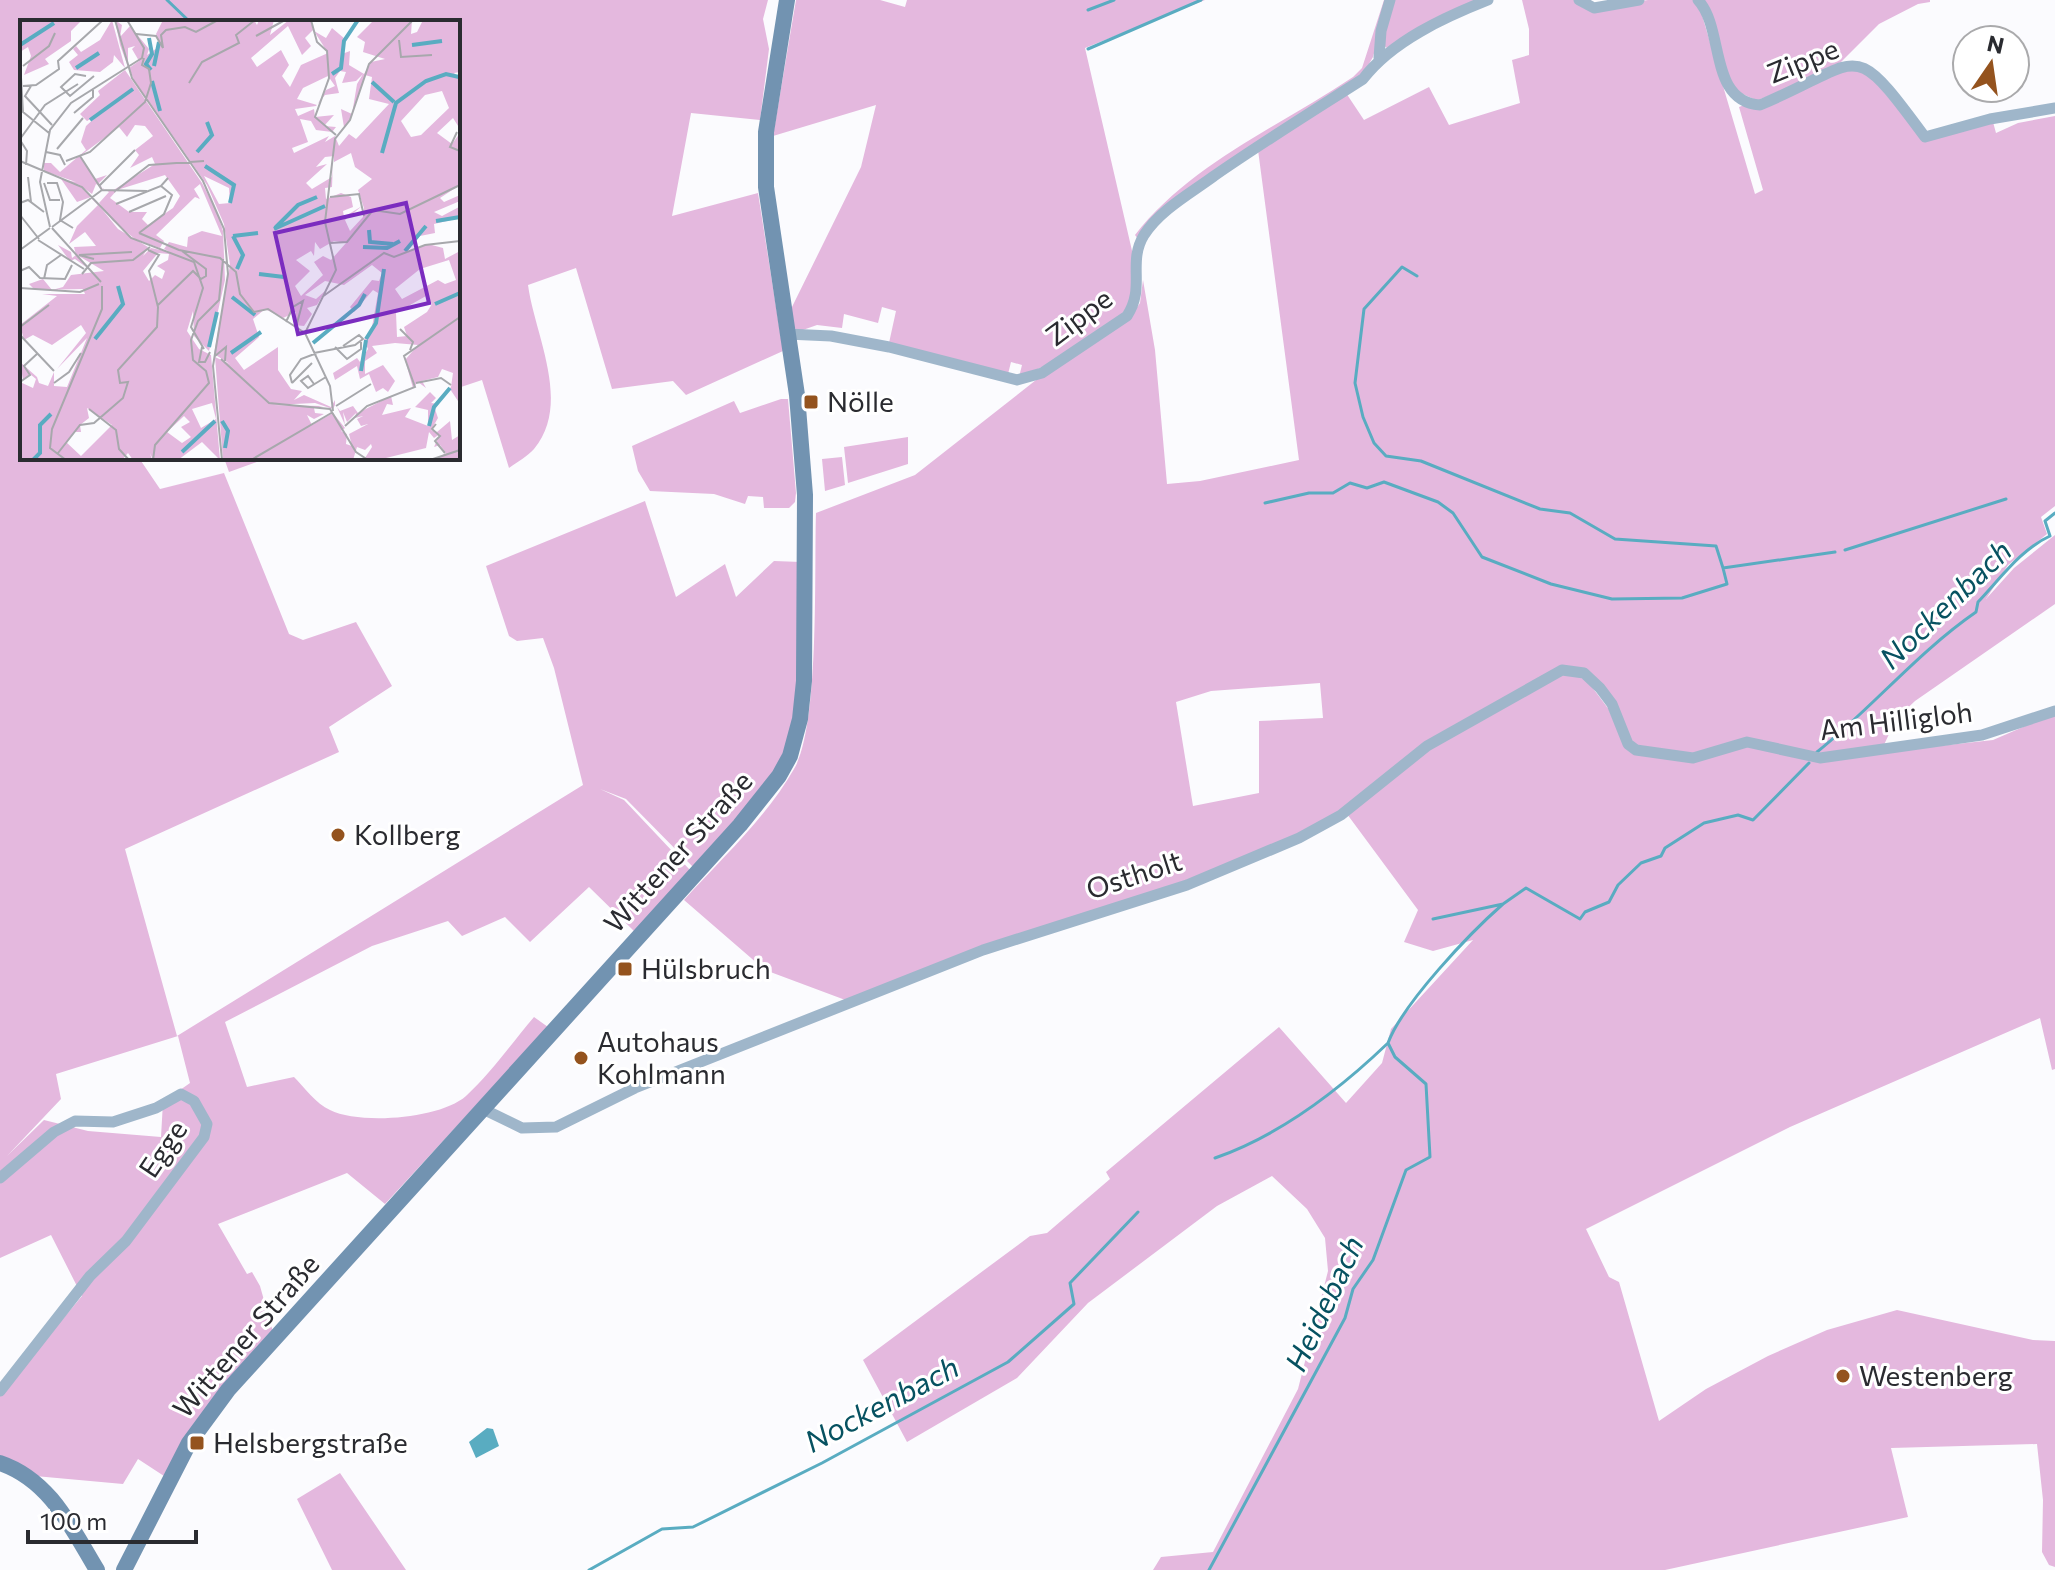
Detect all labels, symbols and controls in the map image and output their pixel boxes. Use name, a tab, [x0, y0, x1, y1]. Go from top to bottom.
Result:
inset map	[20, 20, 460, 460]
north arrow	[1951, 24, 2031, 104]
text: N	[1985, 29, 2007, 59]
street label: Zippe	[1762, 30, 1843, 90]
street label: Zippe	[1039, 280, 1118, 352]
place label: Nölle	[827, 384, 894, 418]
marker: Nölle	[802, 393, 820, 411]
water label: Nockenbach	[1870, 531, 2018, 675]
street label: Am Hilligloh	[1817, 694, 1974, 746]
street label: Wittener Straße	[596, 764, 759, 939]
place label: Kollberg	[354, 817, 460, 851]
marker: Kollberg	[329, 826, 347, 844]
street label: Ostholt	[1082, 843, 1186, 905]
place label: Hülsbruch	[641, 951, 771, 985]
marker: Hülsbruch	[616, 960, 634, 978]
place label: Autohaus Kohlmann	[597, 1024, 726, 1090]
marker: Autohaus Kohlmann	[572, 1049, 590, 1067]
street label: Egge	[131, 1113, 193, 1183]
water label: Heidebach	[1275, 1230, 1370, 1376]
street label: Wittener Straße	[165, 1247, 326, 1424]
water label: Nockenbach	[797, 1347, 964, 1459]
place label: Westenberg	[1859, 1358, 2013, 1392]
marker: Westenberg	[1834, 1367, 1852, 1385]
place label: Helsbergstraße	[213, 1425, 408, 1459]
marker: Helsbergstraße	[188, 1434, 206, 1452]
scale bar	[28, 1494, 196, 1544]
text: 100 m	[40, 1506, 107, 1535]

